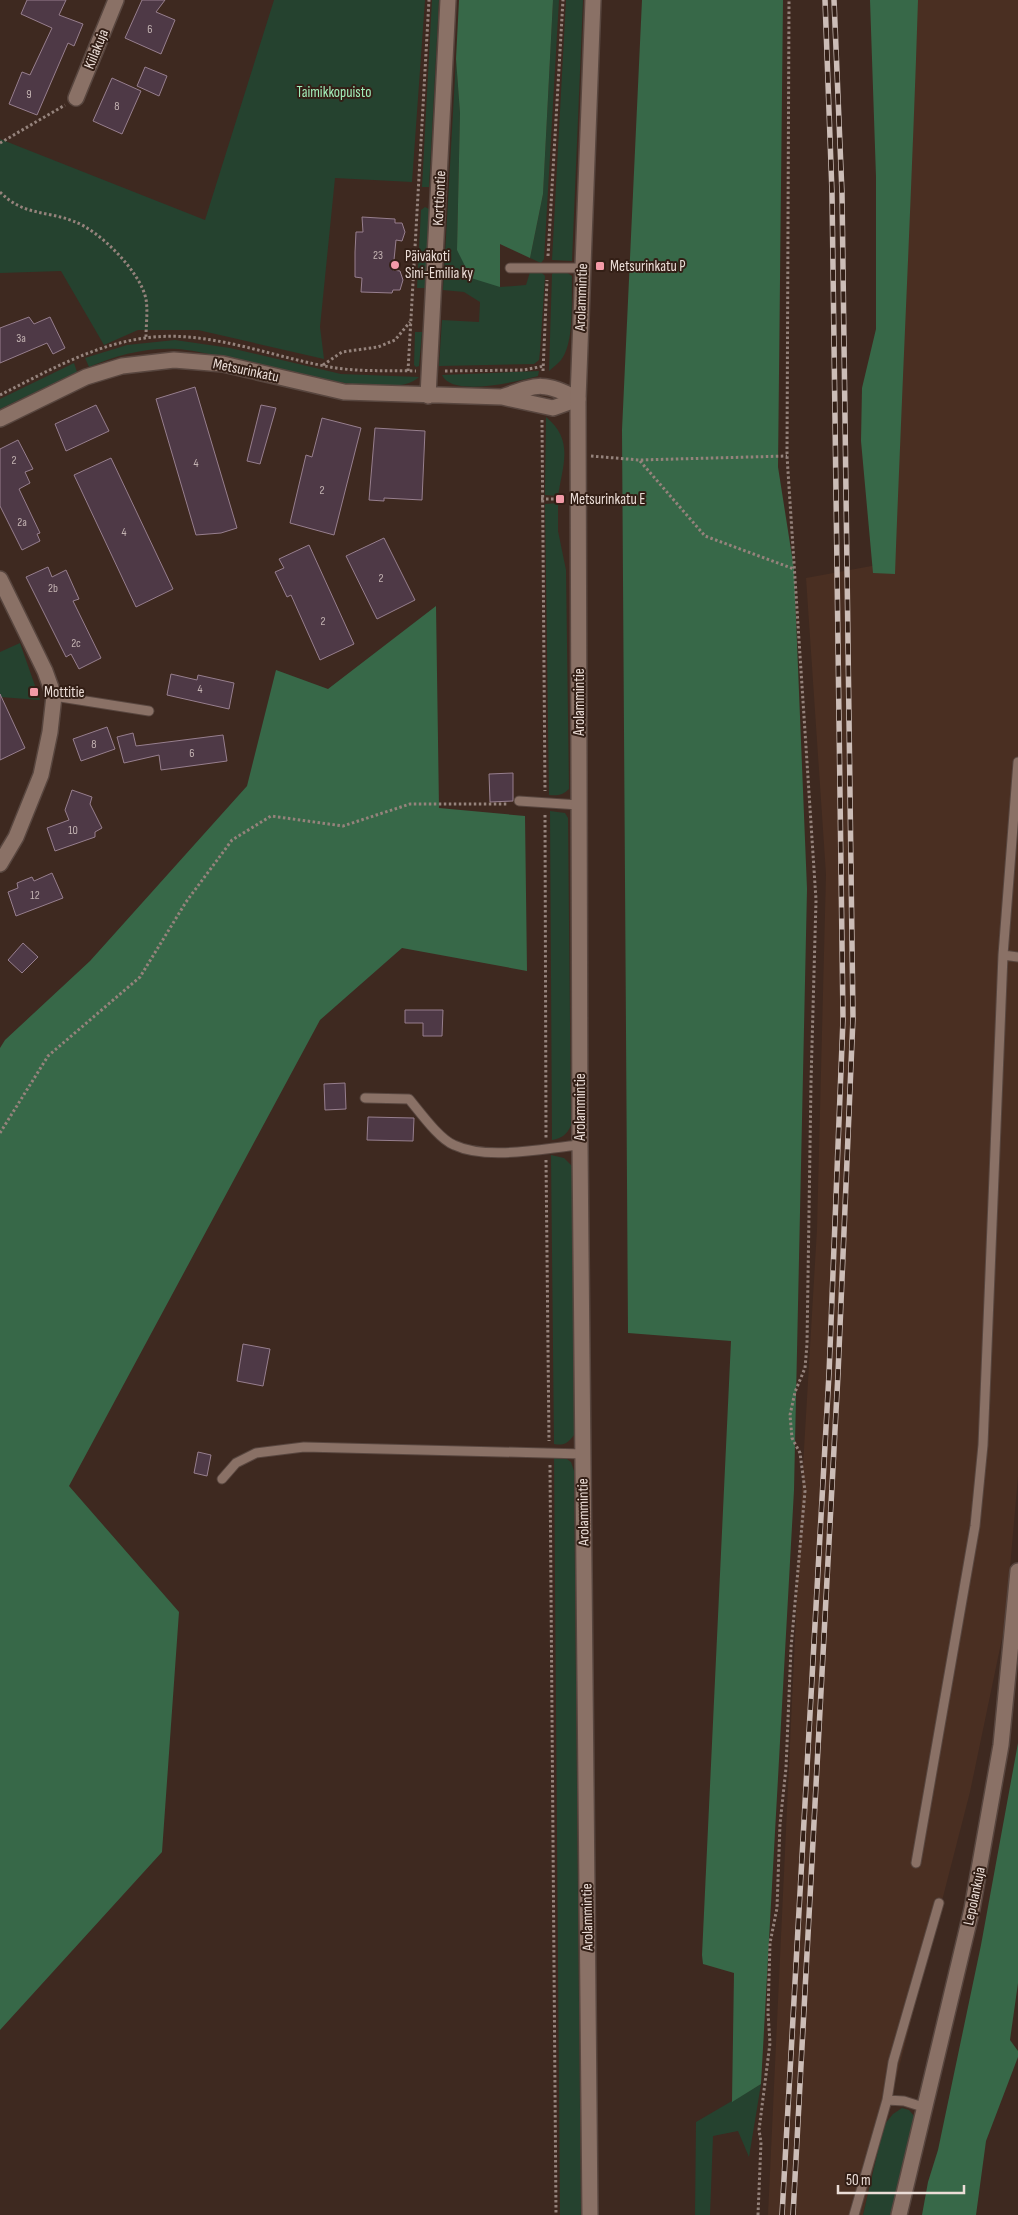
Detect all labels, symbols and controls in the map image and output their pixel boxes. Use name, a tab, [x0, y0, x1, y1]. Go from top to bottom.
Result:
house number: 6	[147, 22, 153, 37]
street label: Kiilakuja	[80, 26, 113, 72]
park label: Taimikkopuisto	[297, 83, 371, 102]
house number: 9	[26, 87, 32, 102]
house number: 8	[114, 99, 120, 114]
street label: Korttiontie	[429, 170, 450, 226]
place label: Päiväkoti Sini-Emilia ky	[405, 247, 473, 283]
house number: 23	[373, 248, 383, 263]
place label: Metsurinkatu P	[610, 257, 686, 276]
marker: Päiväkoti Sini-Emilia ky	[389, 259, 401, 271]
marker: Metsurinkatu P	[594, 260, 606, 272]
street label: Arolammintie	[571, 263, 592, 332]
house number: 3a	[16, 331, 26, 346]
street label: Metsurinkatu	[211, 354, 281, 387]
house number: 2	[12, 453, 17, 468]
house number: 4	[193, 456, 199, 471]
house number: 2	[320, 483, 325, 498]
place label: Metsurinkatu E	[570, 490, 645, 509]
marker: Metsurinkatu E	[554, 493, 566, 505]
house number: 2a	[17, 515, 27, 530]
house number: 4	[121, 525, 127, 540]
house number: 2	[379, 571, 384, 586]
house number: 2b	[48, 581, 58, 596]
house number: 2	[321, 614, 326, 629]
house number: 2c	[71, 636, 81, 651]
street label: Arolammintie	[570, 668, 589, 737]
house number: 4	[197, 682, 203, 697]
place label: Mottitie	[44, 683, 84, 702]
marker: Mottitie	[28, 686, 40, 698]
house number: 8	[91, 737, 97, 752]
house number: 6	[189, 746, 195, 761]
house number: 10	[68, 823, 78, 838]
house number: 12	[30, 888, 40, 903]
street label: Arolammintie	[571, 1073, 590, 1142]
street label: Arolammintie	[573, 1478, 594, 1547]
street label: Lepolankuja	[959, 1865, 990, 1927]
street label: Arolammintie	[577, 1883, 598, 1952]
scale bar	[838, 2162, 964, 2194]
text: 50 m	[846, 2171, 871, 2190]

